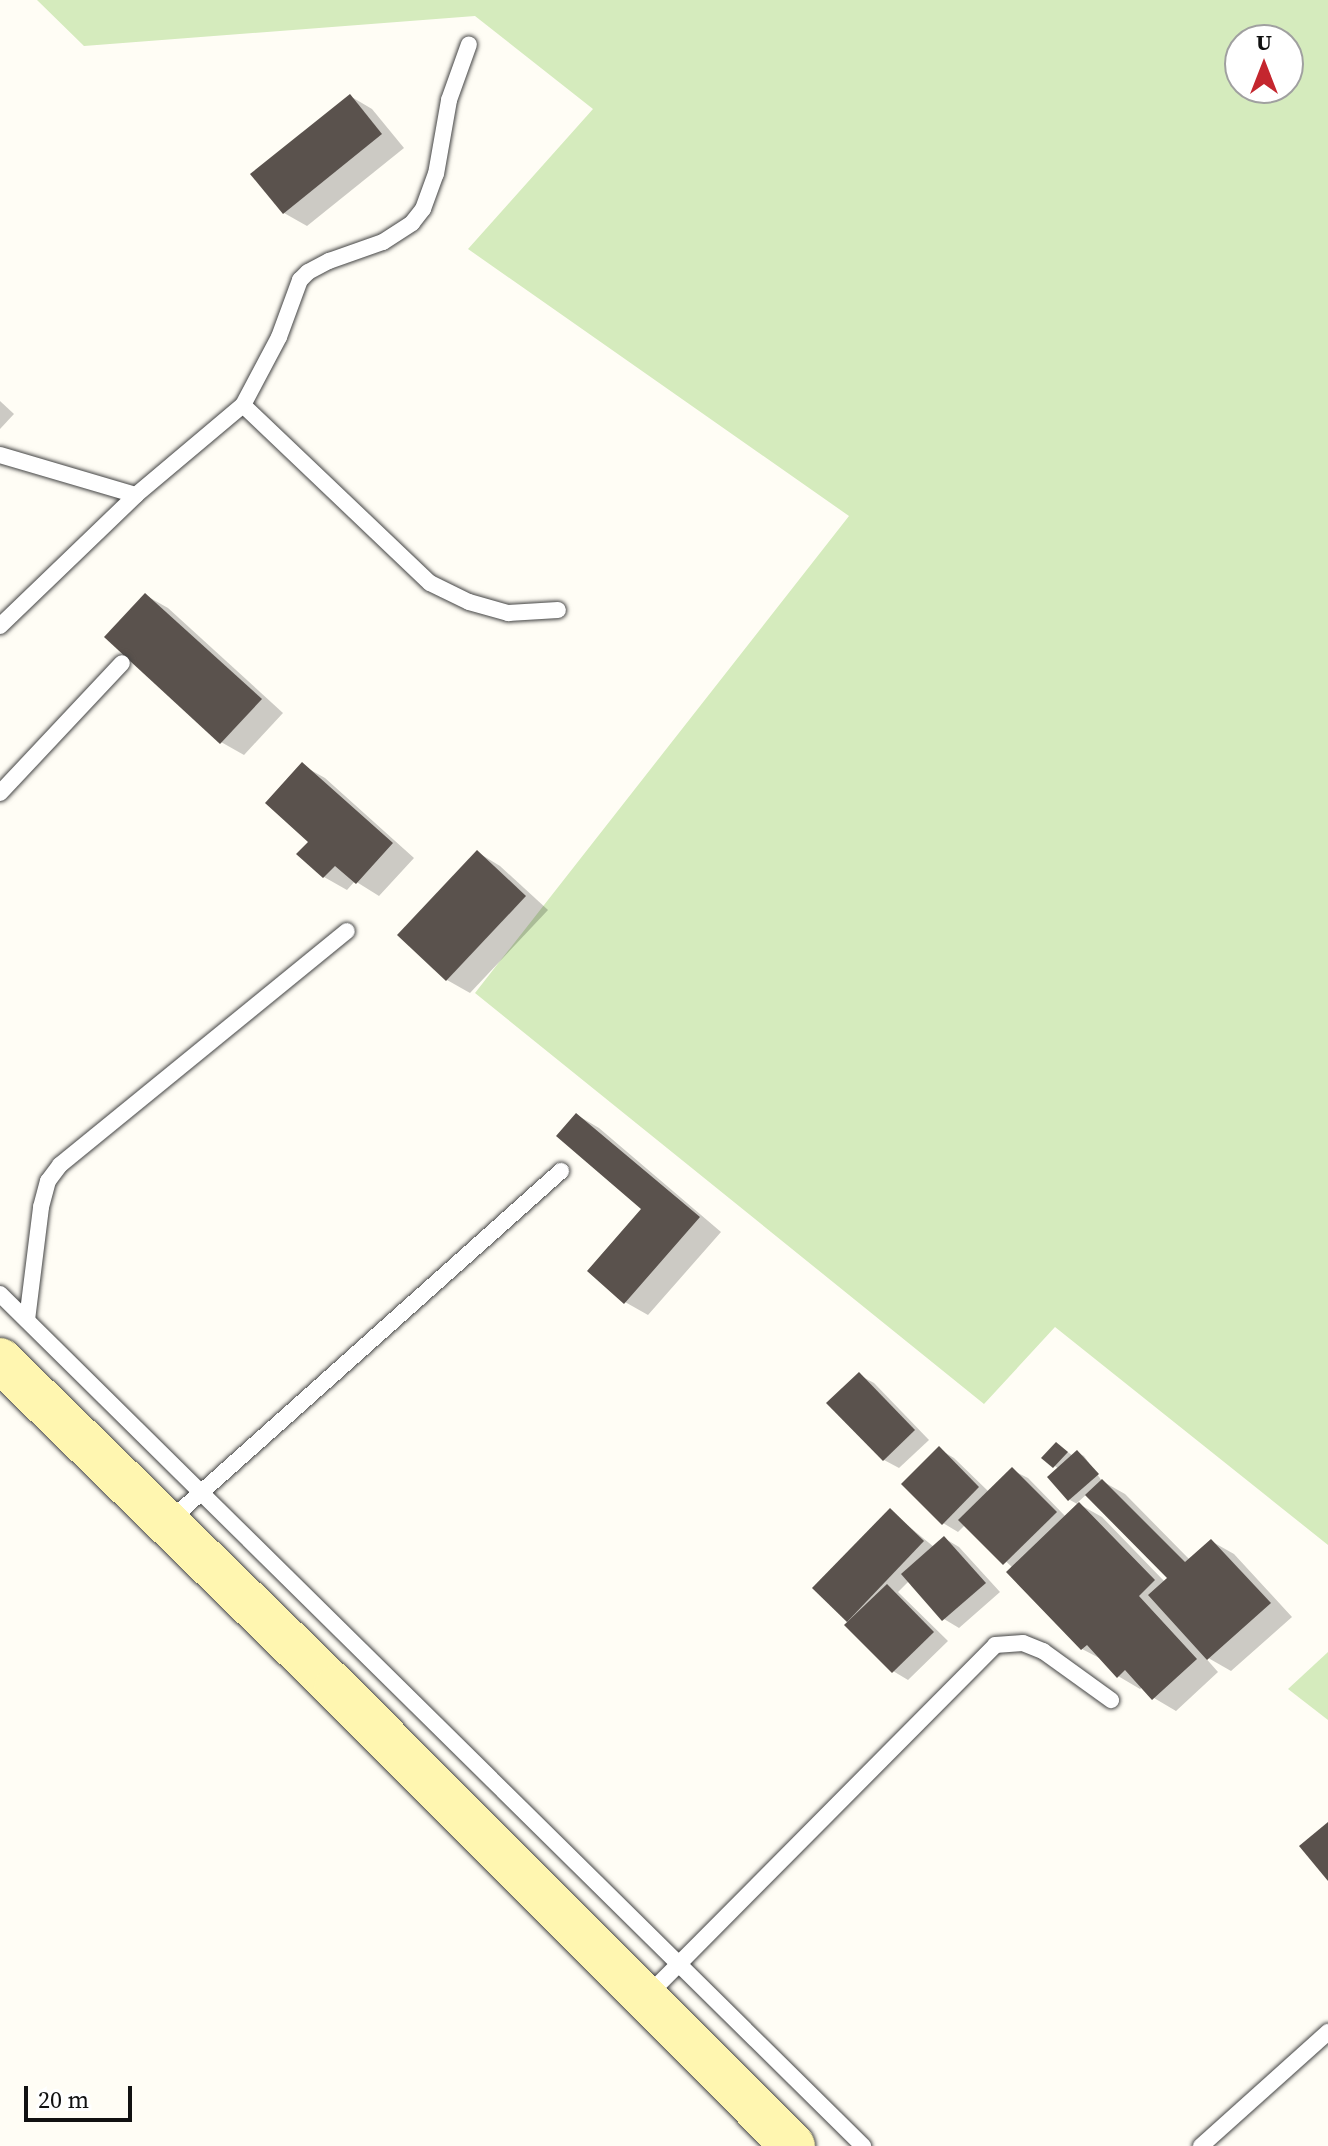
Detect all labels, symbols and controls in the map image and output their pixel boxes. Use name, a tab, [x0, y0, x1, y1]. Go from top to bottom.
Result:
north arrow	[1224, 24, 1304, 104]
text: U	[1256, 27, 1272, 57]
scale bar	[28, 2070, 136, 2120]
text: 20 m	[38, 2083, 89, 2116]

